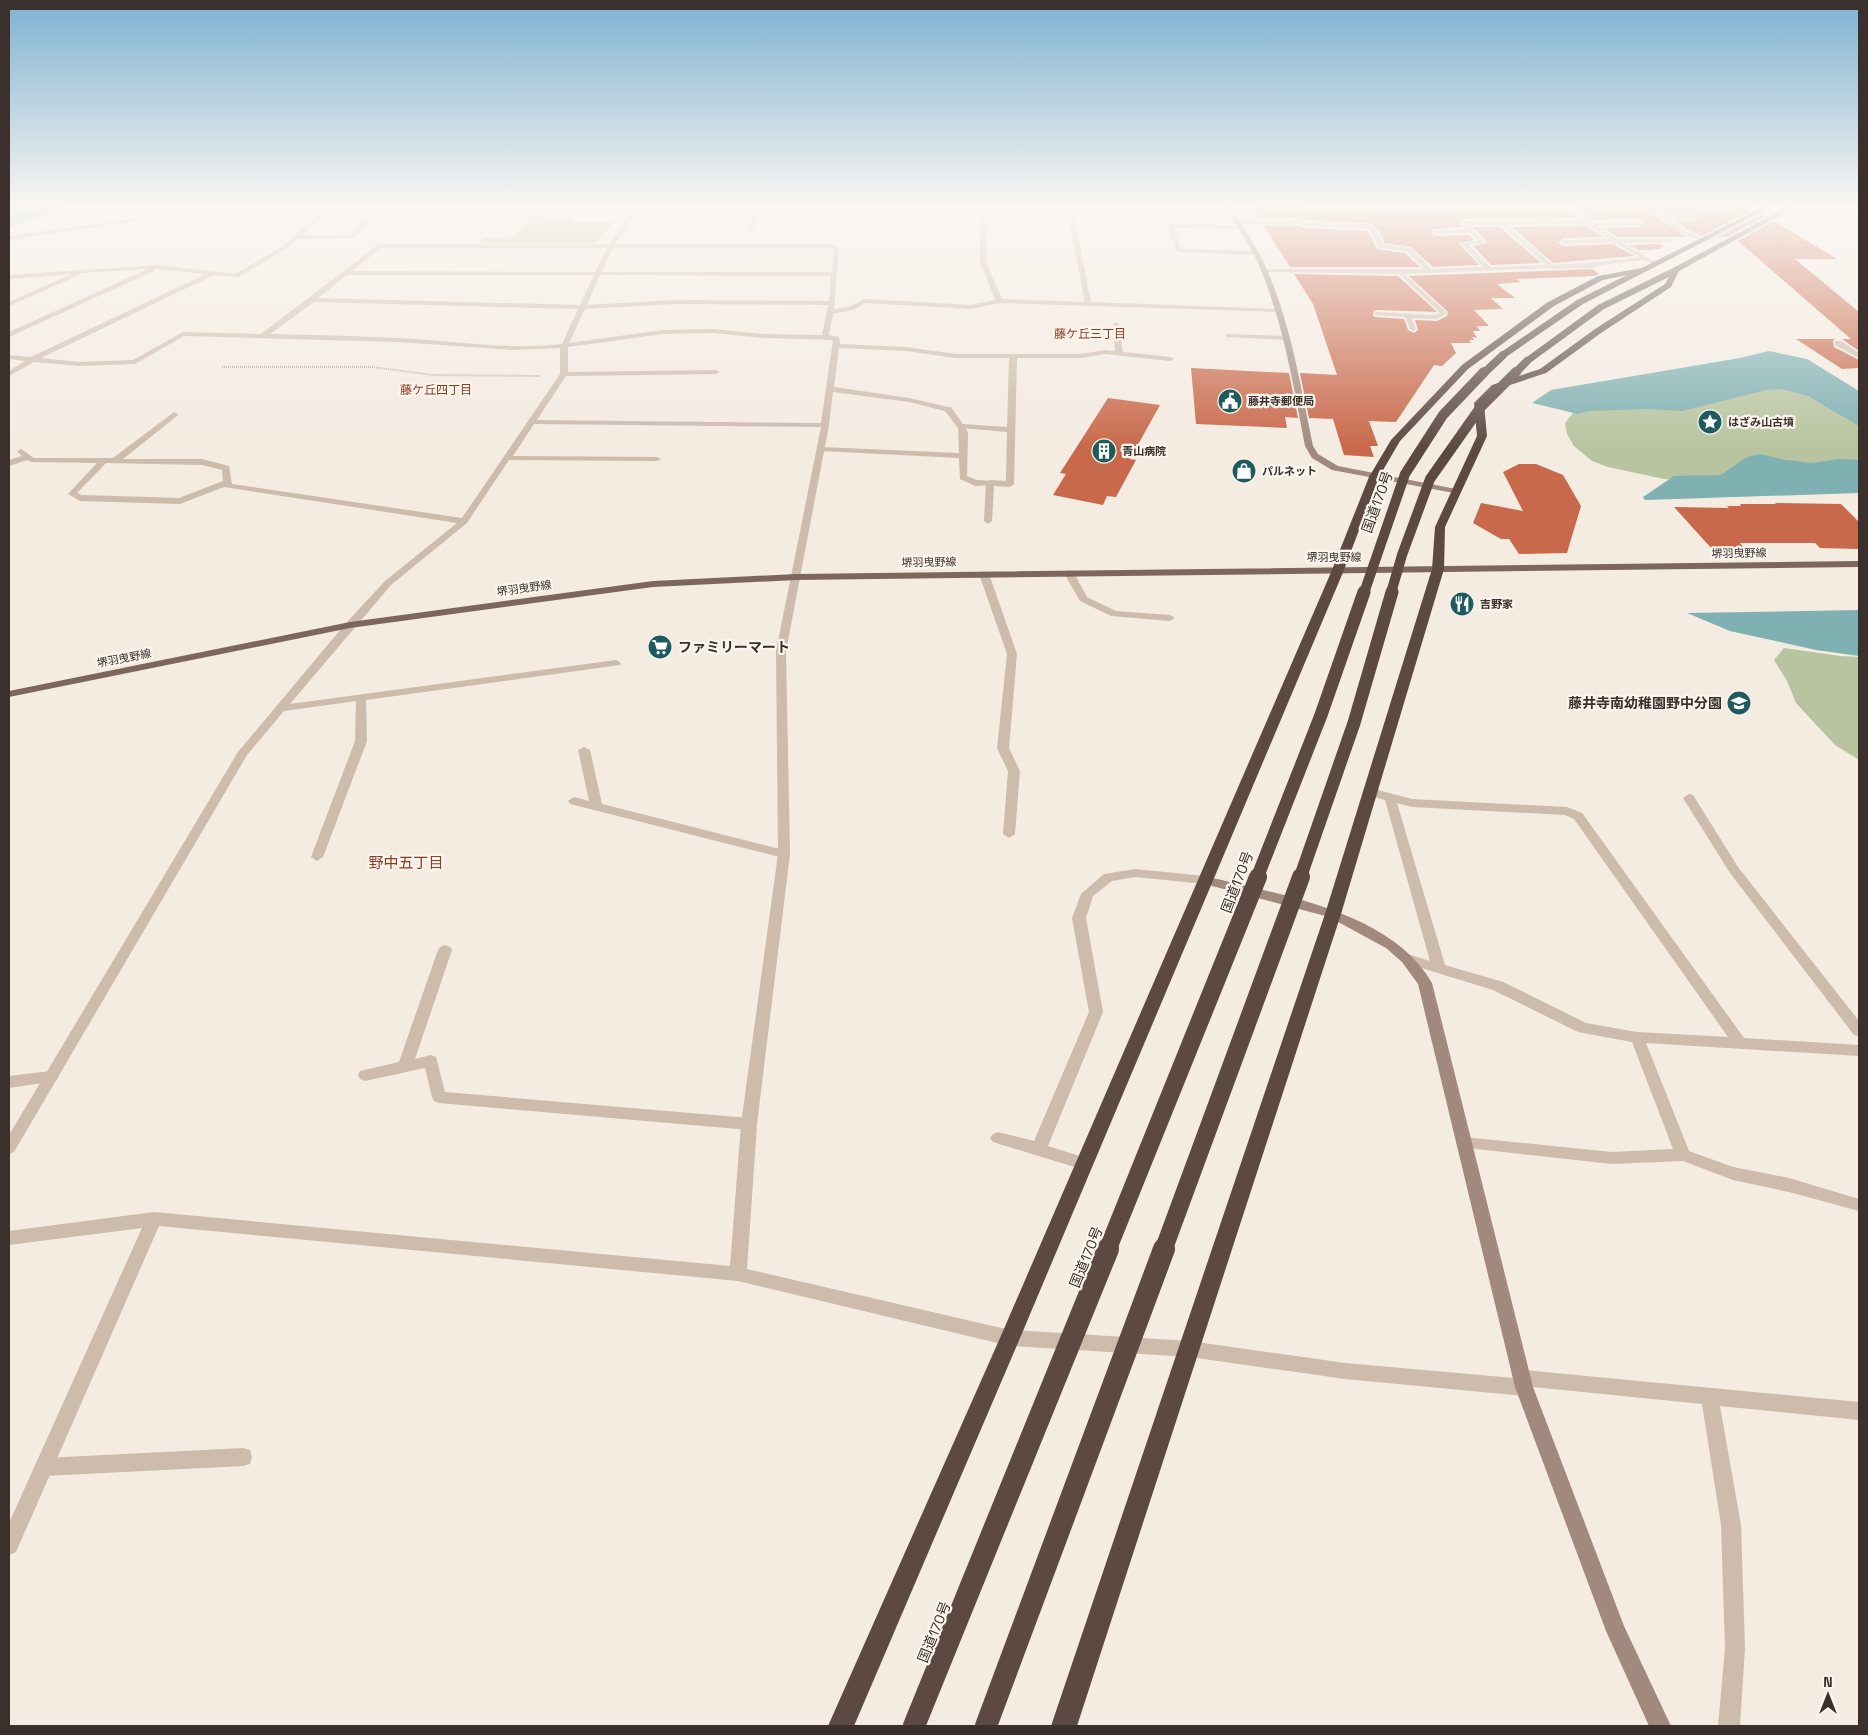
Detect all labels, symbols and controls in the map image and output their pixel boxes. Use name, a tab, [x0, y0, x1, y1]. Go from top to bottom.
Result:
district label: 藤ケ丘三丁目	[1054, 326, 1126, 342]
district label: 藤ケ丘四丁目	[400, 382, 472, 398]
public building icon: 藤井寺郵便局	[1217, 388, 1243, 414]
place label: 藤井寺郵便局	[1248, 394, 1314, 408]
place icon: はざみ山古墳	[1697, 409, 1723, 435]
place label: はざみ山古墳	[1728, 415, 1794, 429]
building icon: 青山病院	[1091, 438, 1117, 464]
place label: 青山病院	[1122, 444, 1166, 458]
shop icon: パルネット	[1231, 458, 1257, 484]
place label: パルネット	[1262, 464, 1317, 478]
street label: 国道170号	[1357, 469, 1397, 535]
street label: 堺羽曳野線	[1711, 546, 1767, 560]
street label: 堺羽曳野線	[1307, 550, 1362, 564]
street label: 堺羽曳野線	[901, 555, 957, 569]
street label: 堺羽曳野線	[496, 577, 552, 599]
restaurant icon: 吉野家	[1449, 591, 1475, 617]
place label: 吉野家	[1480, 597, 1513, 611]
supermarket icon: ファミリーマート	[647, 634, 673, 660]
place label: ファミリーマート	[678, 638, 790, 656]
street label: 堺羽曳野線	[96, 646, 152, 670]
school or university icon: 藤井寺南幼稚園野中分園	[1726, 690, 1752, 716]
place label: 藤井寺南幼稚園野中分園	[1568, 694, 1722, 712]
street label: 国道170号	[1217, 849, 1257, 915]
district label: 野中五丁目	[368, 853, 444, 872]
street label: 国道170号	[1066, 1224, 1106, 1290]
street label: 国道170号	[914, 1599, 954, 1665]
north arrow	[1803, 1670, 1853, 1720]
text: N	[1823, 1673, 1833, 1691]

